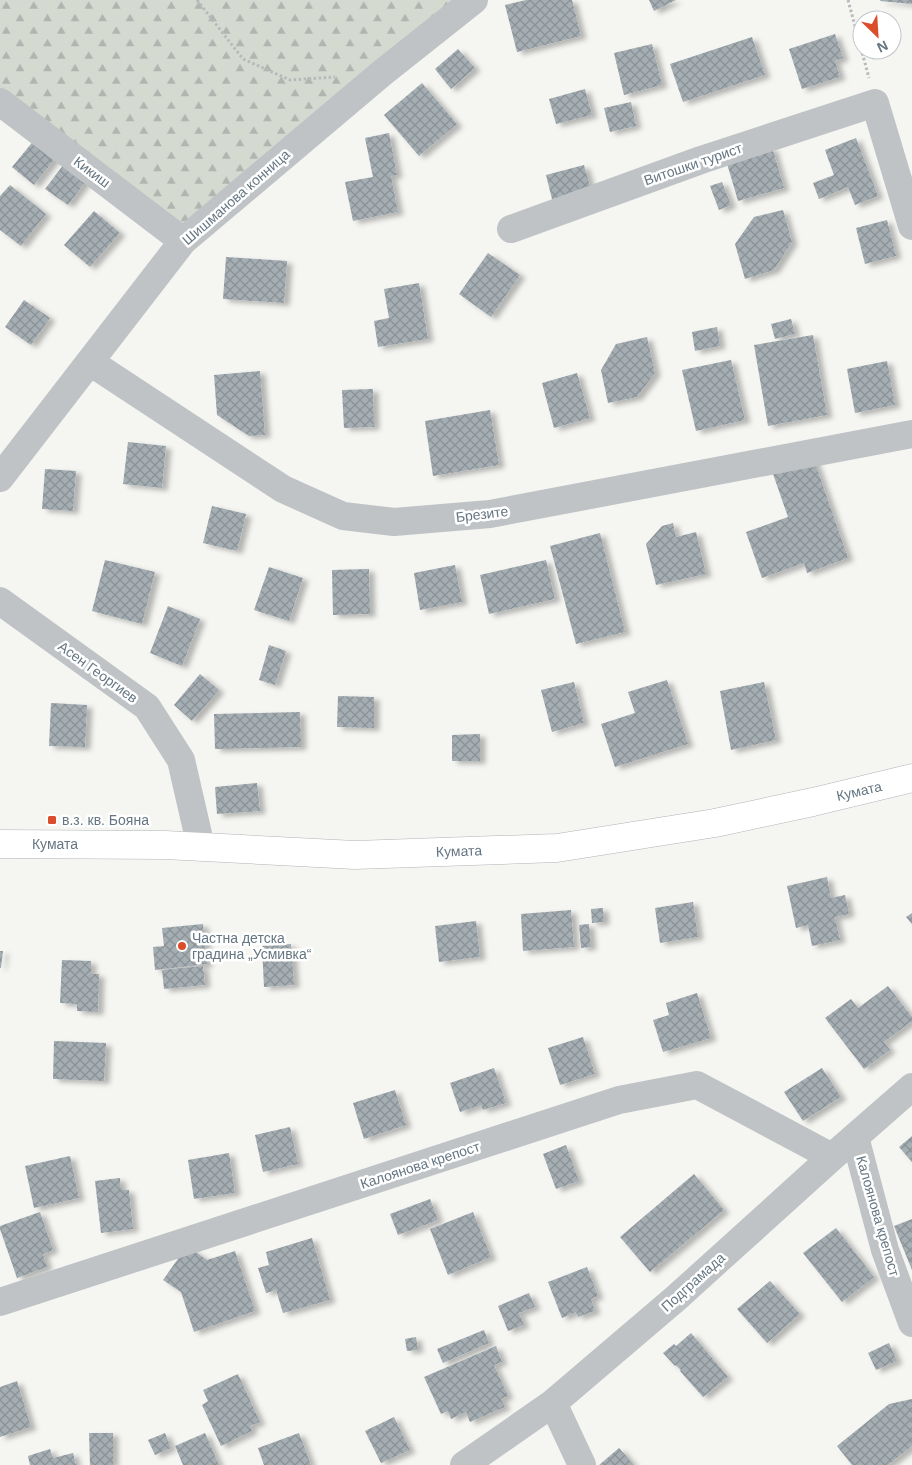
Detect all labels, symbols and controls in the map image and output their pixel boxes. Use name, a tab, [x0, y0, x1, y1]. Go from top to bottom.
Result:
north arrow	[852, 10, 902, 60]
text: N	[875, 37, 890, 56]
street label: Витошки турист	[642, 140, 745, 188]
street label: Шишманова конница	[179, 146, 293, 248]
street label: Кикиш	[71, 153, 113, 191]
street label: Брезите	[455, 503, 509, 525]
street label: Асен Георгиев	[55, 638, 141, 706]
street label: Кумата	[835, 778, 883, 804]
place label: в.з. кв. Бояна	[62, 812, 149, 828]
marker: в.з. кв. Бояна	[46, 814, 58, 826]
street label: Кумата	[32, 836, 78, 852]
street label: Кумата	[436, 842, 483, 860]
place label: Частна детска градина „Усмивка“	[192, 930, 312, 962]
marker: Частна детска градина „Усмивка“	[176, 940, 188, 952]
street label: Калоянова крепост	[358, 1138, 482, 1192]
street label: Калоянова крепост	[853, 1154, 903, 1279]
street label: Подграмада	[658, 1249, 728, 1315]

